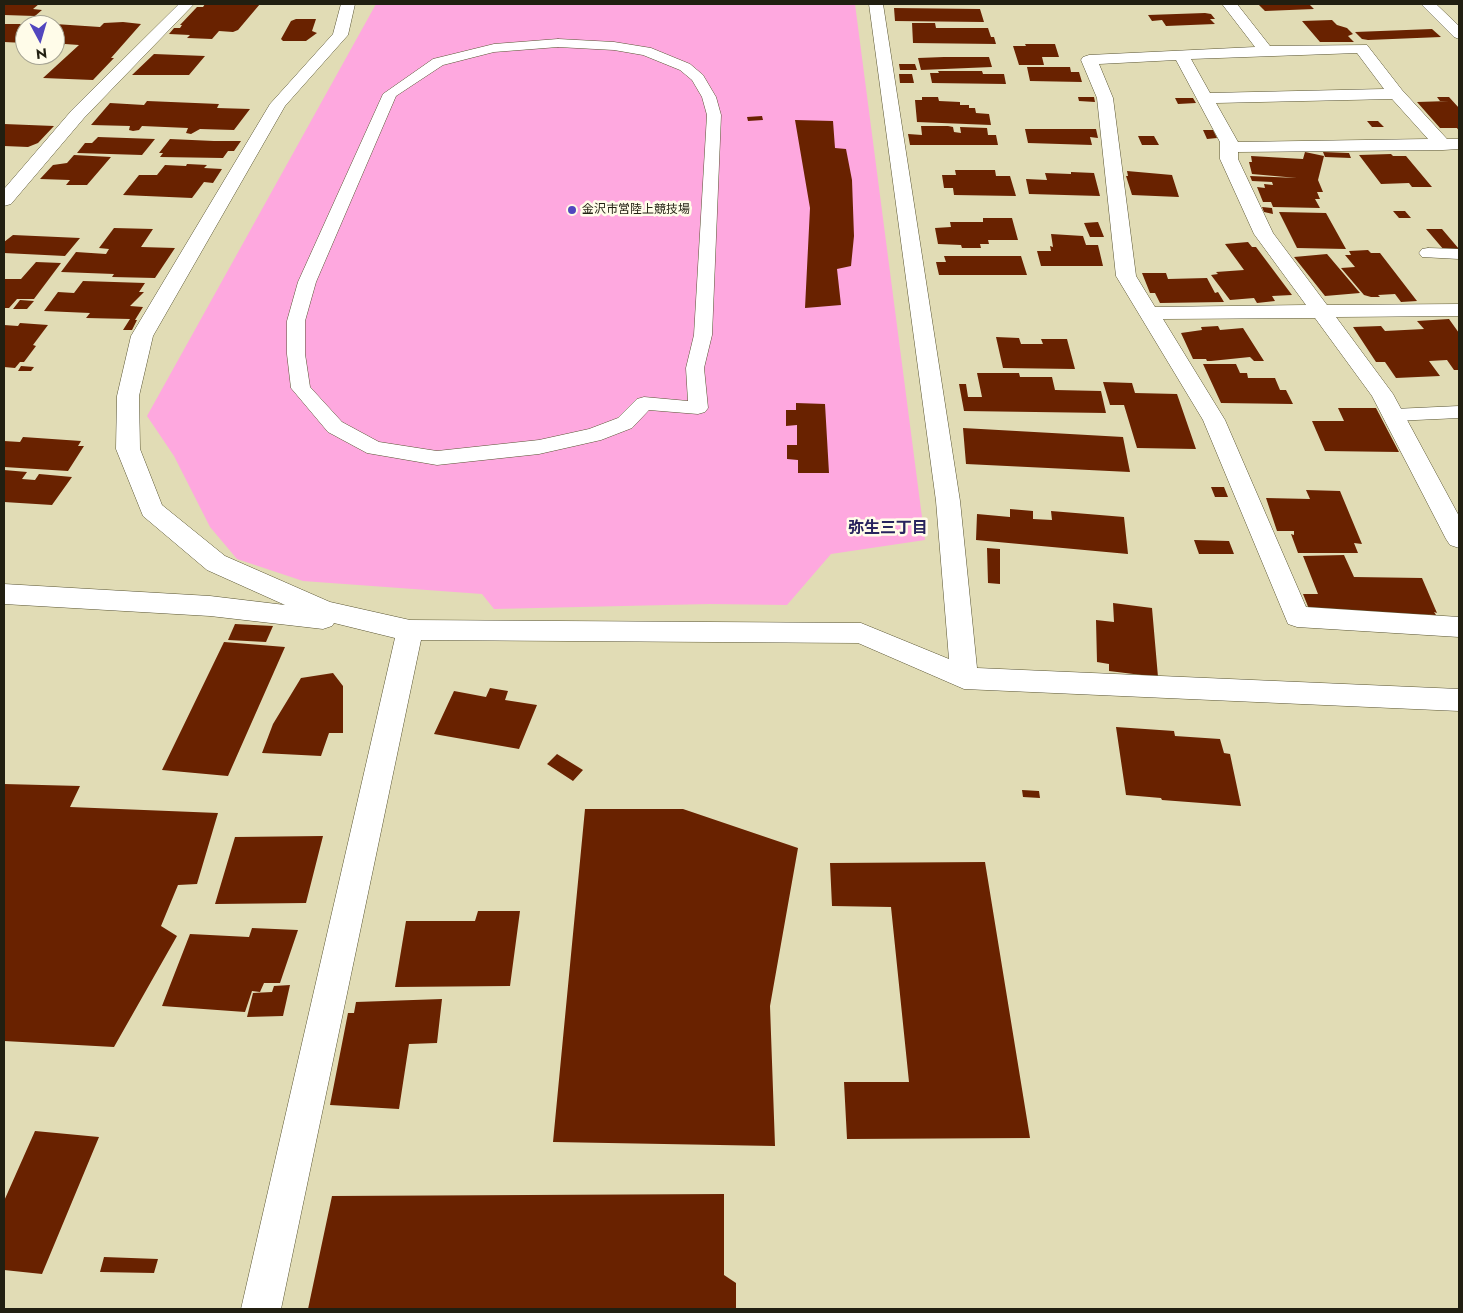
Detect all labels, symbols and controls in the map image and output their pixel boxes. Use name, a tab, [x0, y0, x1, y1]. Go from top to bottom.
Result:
north arrow	[15, 15, 65, 65]
text: N	[35, 43, 48, 64]
place label: 金沢市営陸上競技場	[582, 203, 690, 217]
marker: 金沢市営陸上競技場	[566, 204, 578, 216]
district label: 弥生三丁目	[848, 519, 928, 539]

